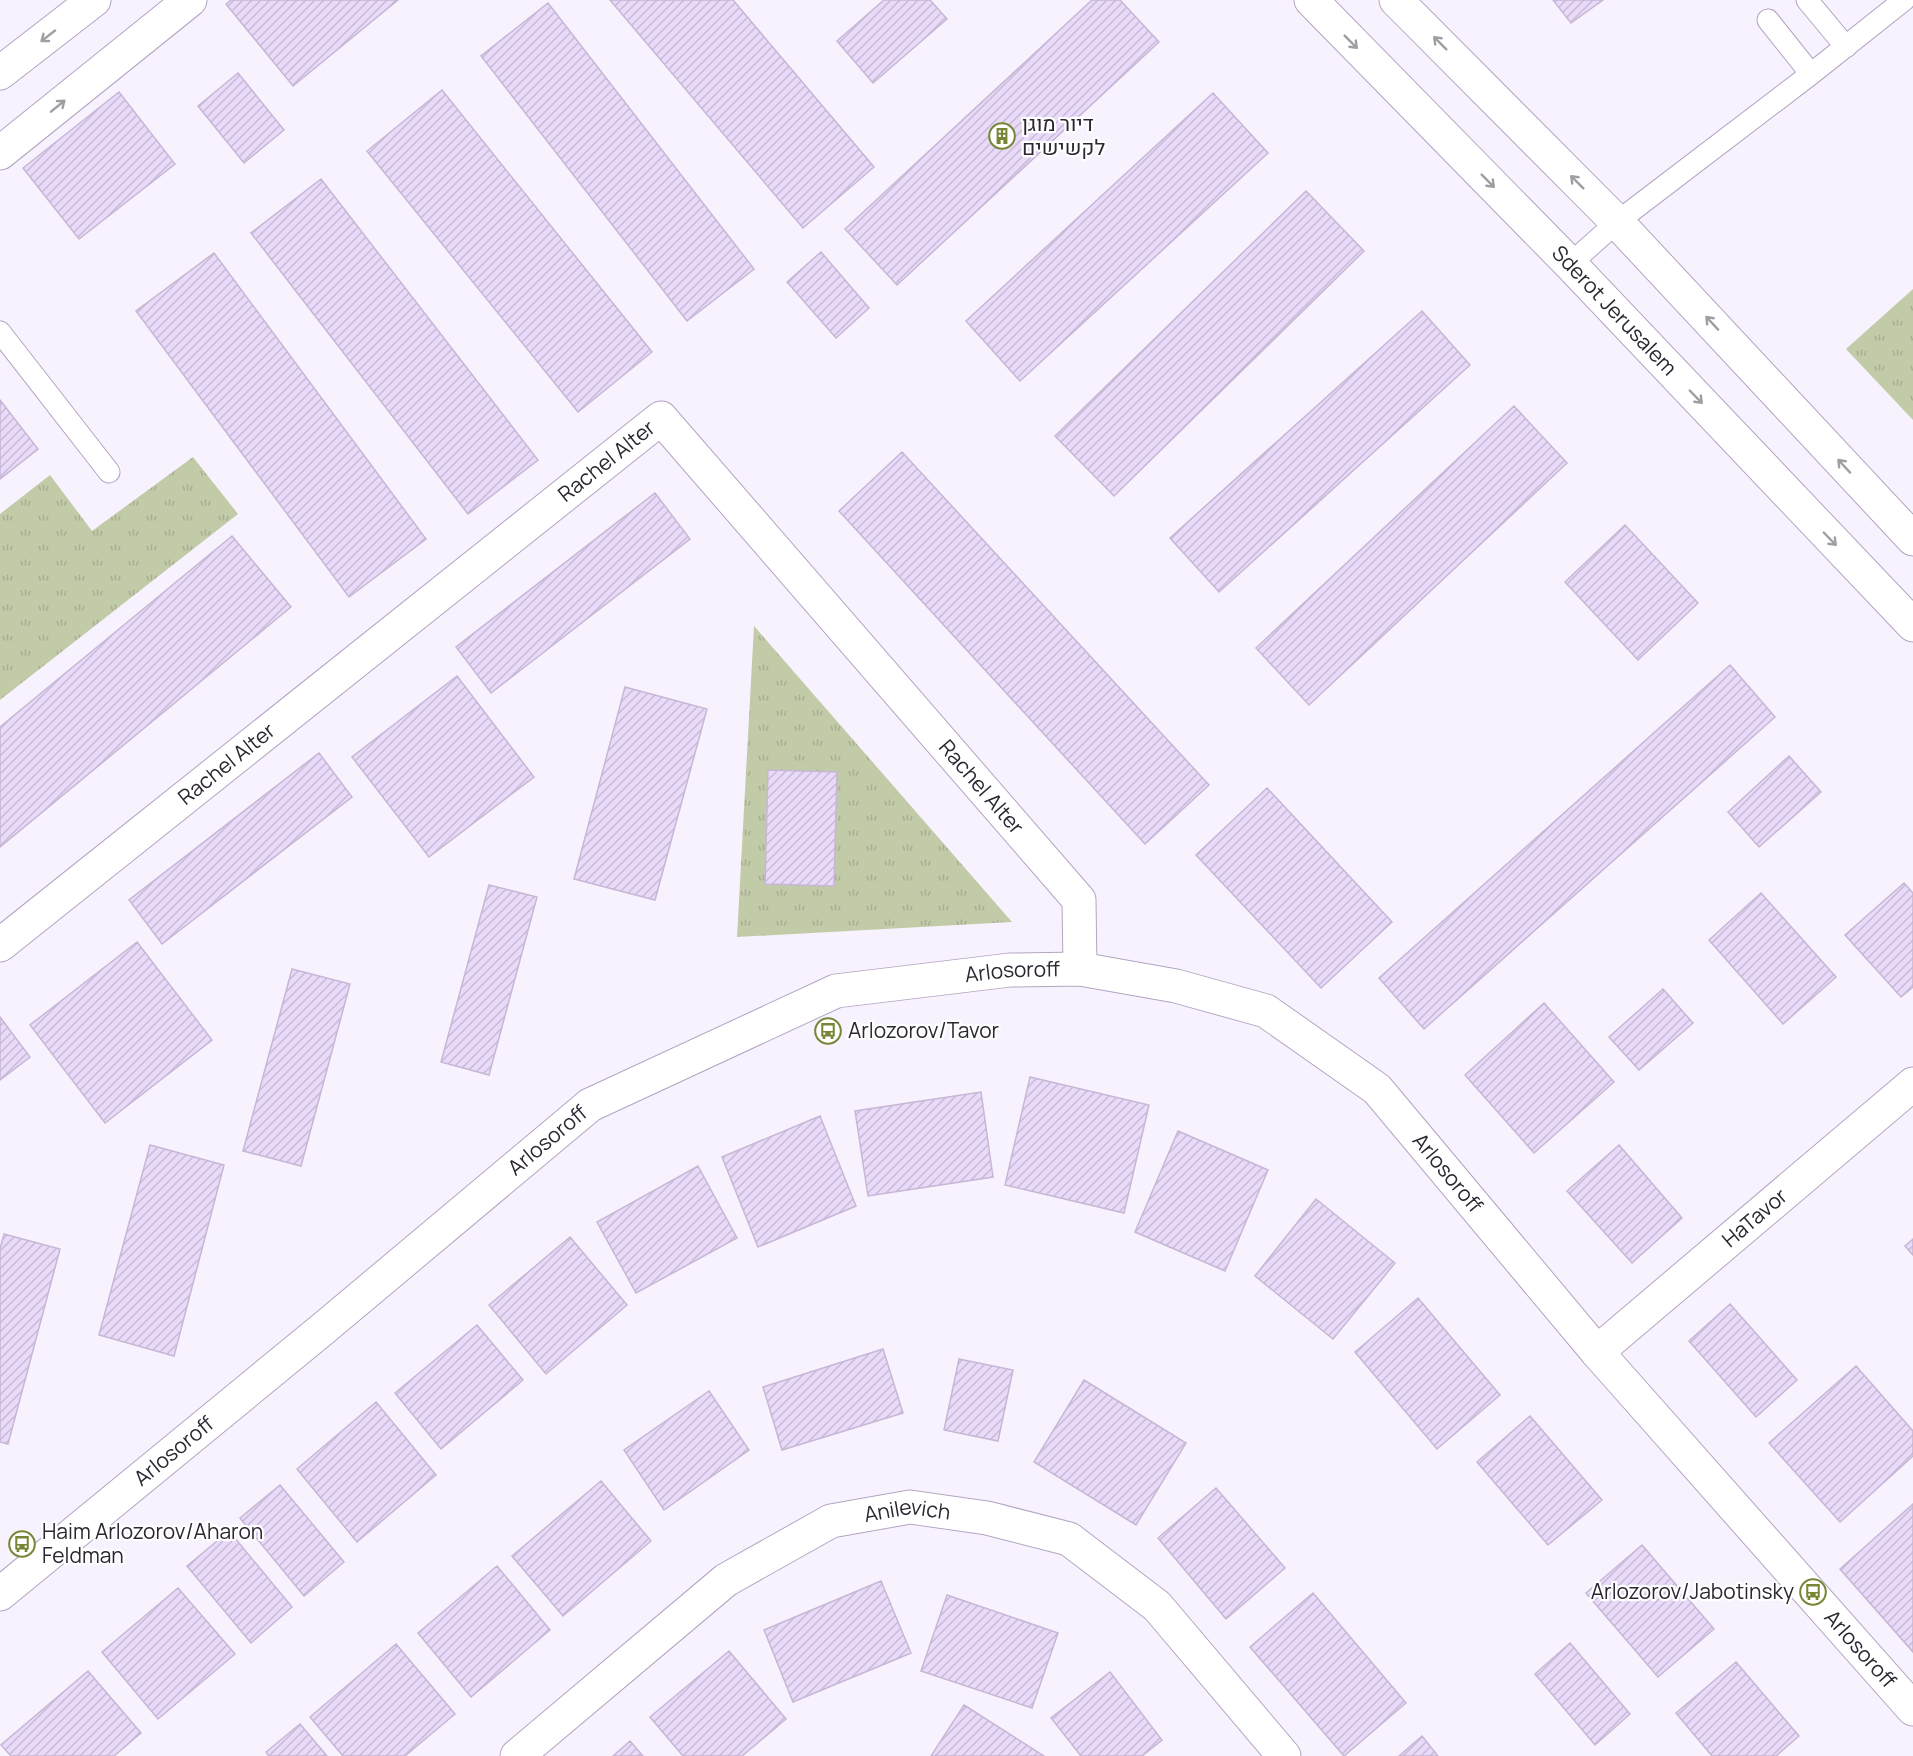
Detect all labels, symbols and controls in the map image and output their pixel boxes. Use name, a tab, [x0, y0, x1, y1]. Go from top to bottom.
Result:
one-way arrow	[41, 29, 57, 42]
one-way arrow	[1343, 35, 1358, 50]
one-way arrow	[1432, 36, 1447, 51]
one-way arrow	[50, 99, 65, 113]
place label: דיור מוגן לקשישים	[1022, 109, 1105, 161]
building icon: דיור מוגן לקשישים	[987, 121, 1017, 151]
one-way arrow	[1480, 174, 1495, 189]
one-way arrow	[1570, 174, 1585, 189]
street label: Sderot Jerusalem	[1546, 239, 1683, 381]
one-way arrow	[1705, 316, 1719, 331]
one-way arrow	[1689, 390, 1703, 405]
street label: Rachel Alter	[552, 413, 661, 508]
one-way arrow	[1837, 458, 1852, 473]
one-way arrow	[1823, 531, 1838, 546]
street label: Rachel Alter	[172, 716, 281, 811]
street label: Rachel Alter	[933, 733, 1031, 840]
street label: Arlosoroff	[963, 954, 1060, 988]
bus stop icon: Arlozorov/Tavor	[813, 1016, 843, 1046]
place label: Arlozorov/Tavor	[848, 1016, 1000, 1044]
street label: Arlosoroff	[501, 1098, 593, 1181]
street label: Arlosoroff	[1407, 1127, 1490, 1218]
street label: HaTavor	[1716, 1181, 1793, 1253]
street label: Arlosoroff	[128, 1409, 219, 1492]
street label: Anilevich	[862, 1492, 952, 1528]
place label: Haim Arlozorov/Aharon Feldman	[42, 1517, 263, 1569]
bus stop icon: Haim Arlozorov/Aharon Feldman	[7, 1529, 37, 1559]
place label: Arlozorov/Jabotinsky	[1591, 1577, 1794, 1605]
bus stop icon: Arlozorov/Jabotinsky	[1798, 1577, 1828, 1607]
street label: Arlosoroff	[1819, 1604, 1903, 1694]

